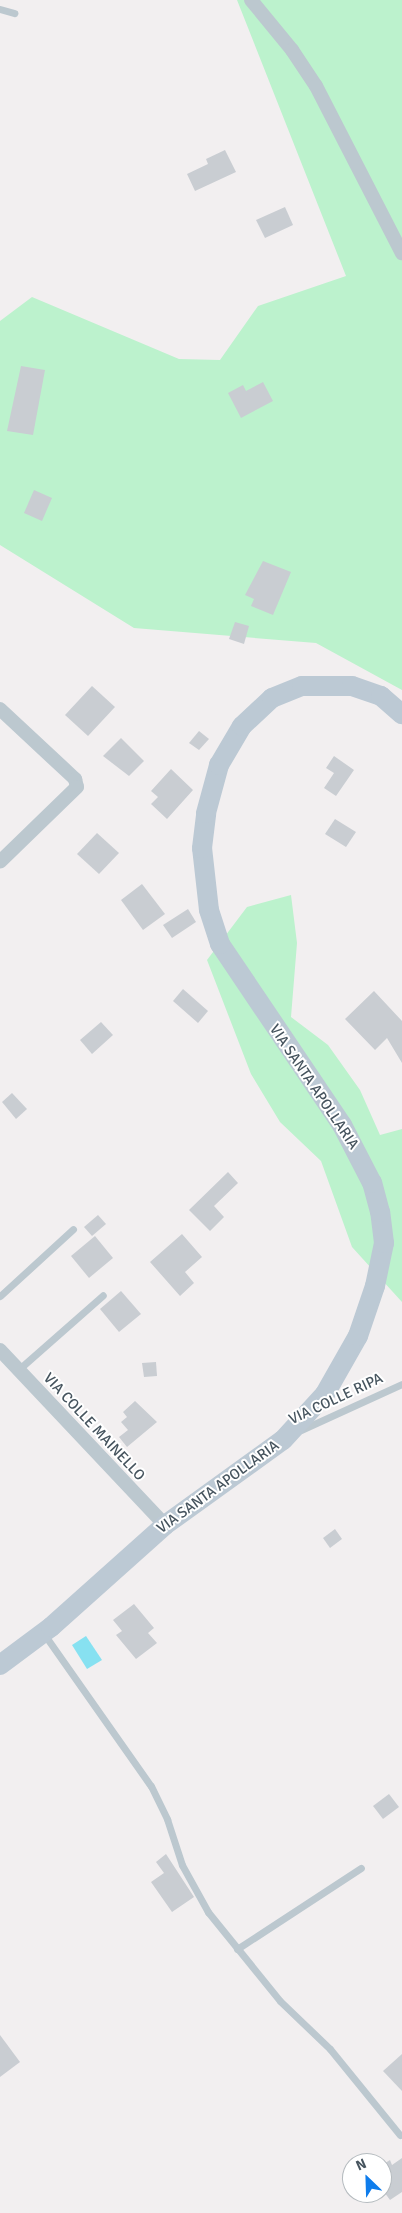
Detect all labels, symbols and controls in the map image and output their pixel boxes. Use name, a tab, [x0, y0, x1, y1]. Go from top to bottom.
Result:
street label: VIA SANTA APOLLARIA	[265, 1021, 363, 1153]
street label: VIA COLLE MAINELLO	[39, 1369, 149, 1485]
street label: VIA COLLE RIPA	[286, 1369, 386, 1429]
street label: VIA SANTA APOLLARIA	[153, 1437, 283, 1537]
north arrow	[342, 2153, 392, 2203]
text: N	[353, 2155, 369, 2175]

